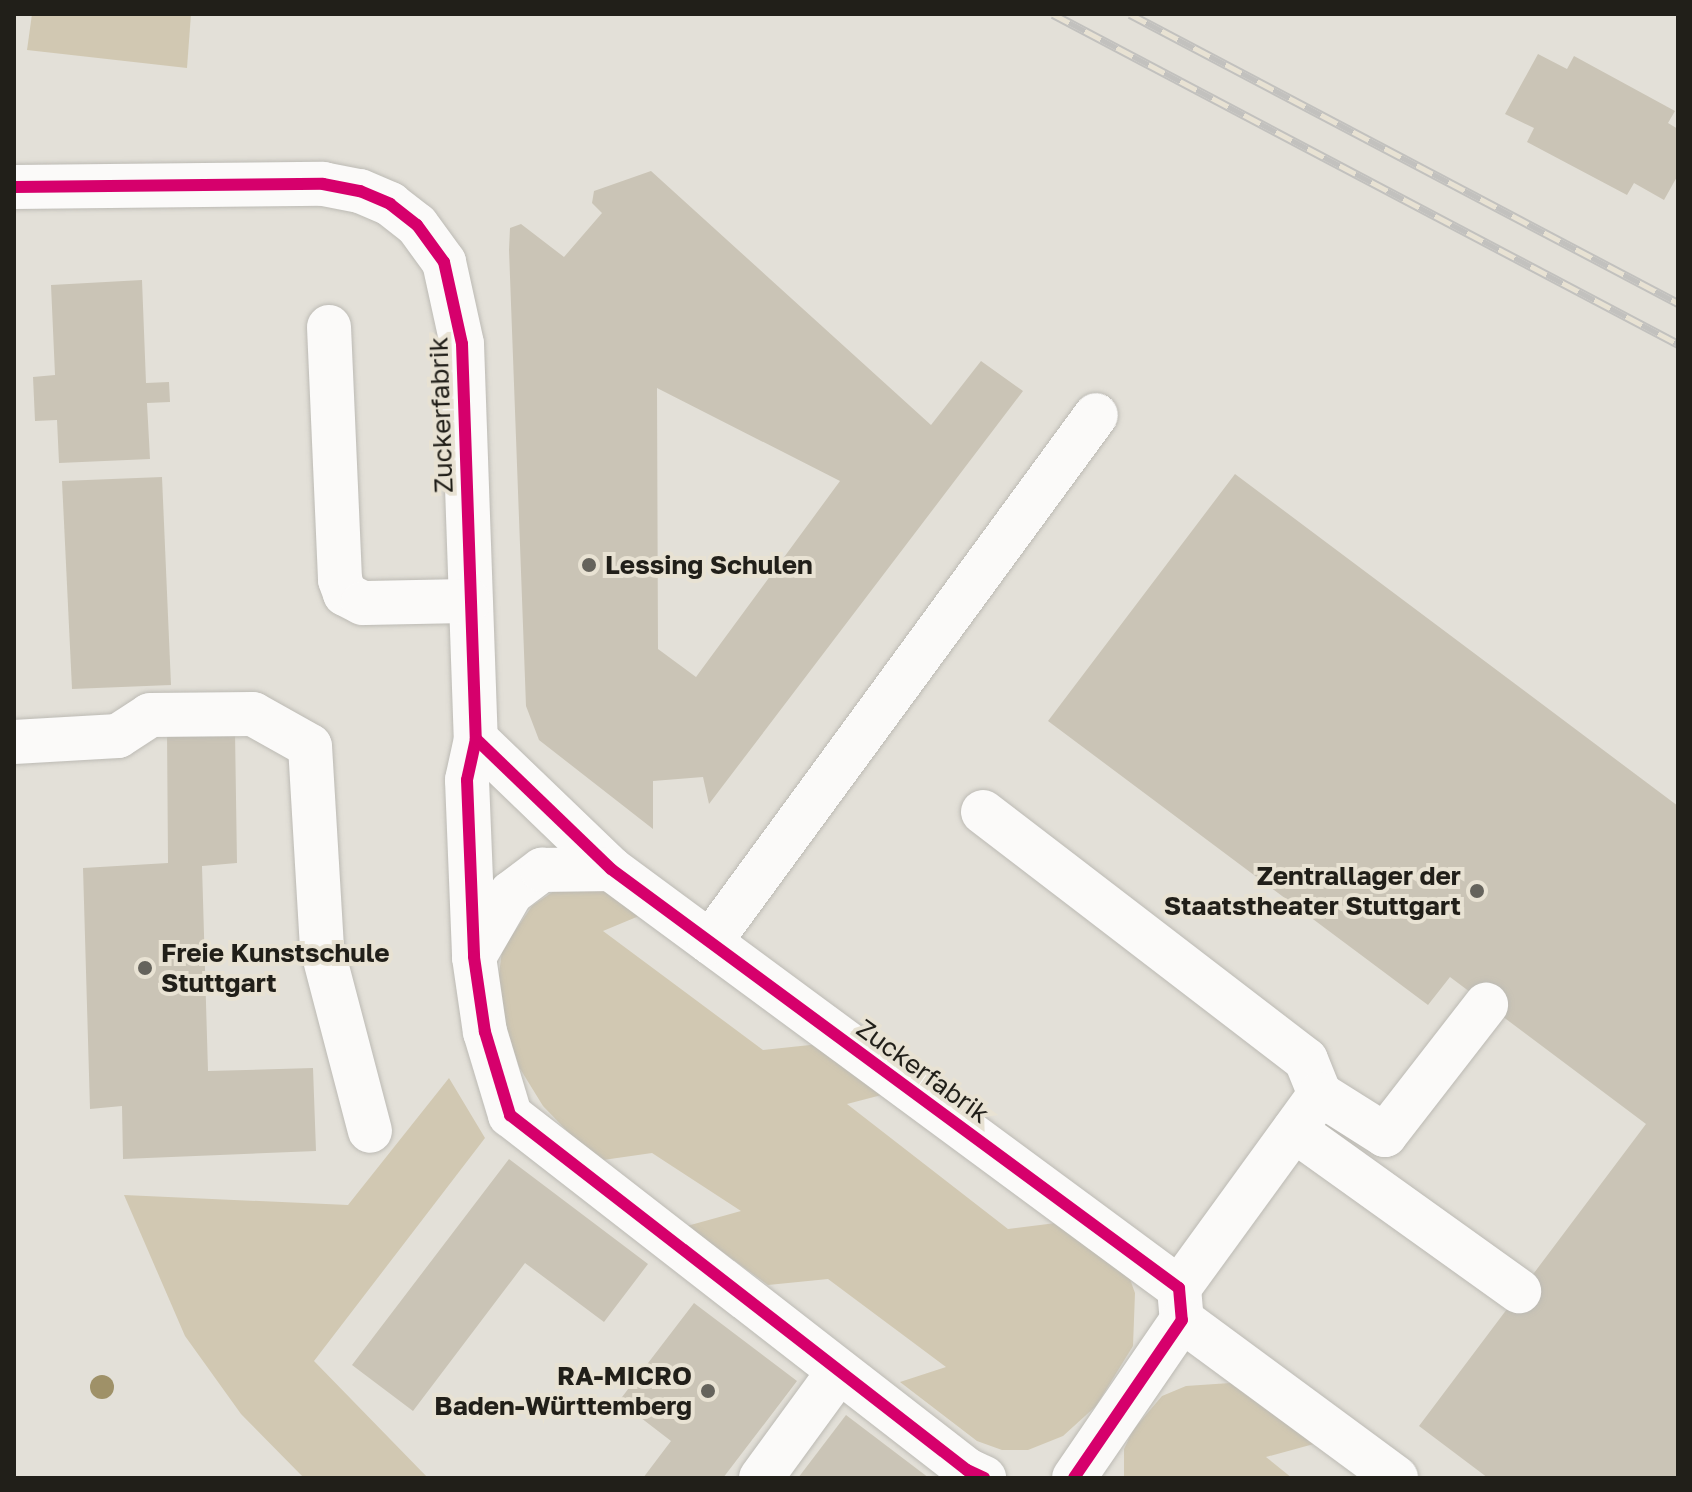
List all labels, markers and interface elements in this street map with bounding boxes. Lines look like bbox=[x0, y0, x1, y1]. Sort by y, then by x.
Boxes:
street label: Zuckerfabrik bbox=[423, 336, 459, 494]
place label: Lessing Schulen bbox=[605, 549, 813, 581]
marker: Lessing Schulen bbox=[580, 556, 598, 574]
place label: Zentrallager der Staatstheater Stuttgart bbox=[1164, 860, 1461, 922]
marker: Zentrallager der Staatstheater Stuttgart bbox=[1468, 882, 1486, 900]
place label: Freie Kunstschule Stuttgart bbox=[161, 937, 390, 998]
marker: Freie Kunstschule Stuttgart bbox=[136, 959, 154, 977]
street label: Zuckerfabrik bbox=[851, 1012, 995, 1130]
place label: RA-MICRO Baden-Württemberg bbox=[434, 1360, 692, 1422]
marker: RA-MICRO Baden-Württemberg bbox=[699, 1382, 717, 1400]

